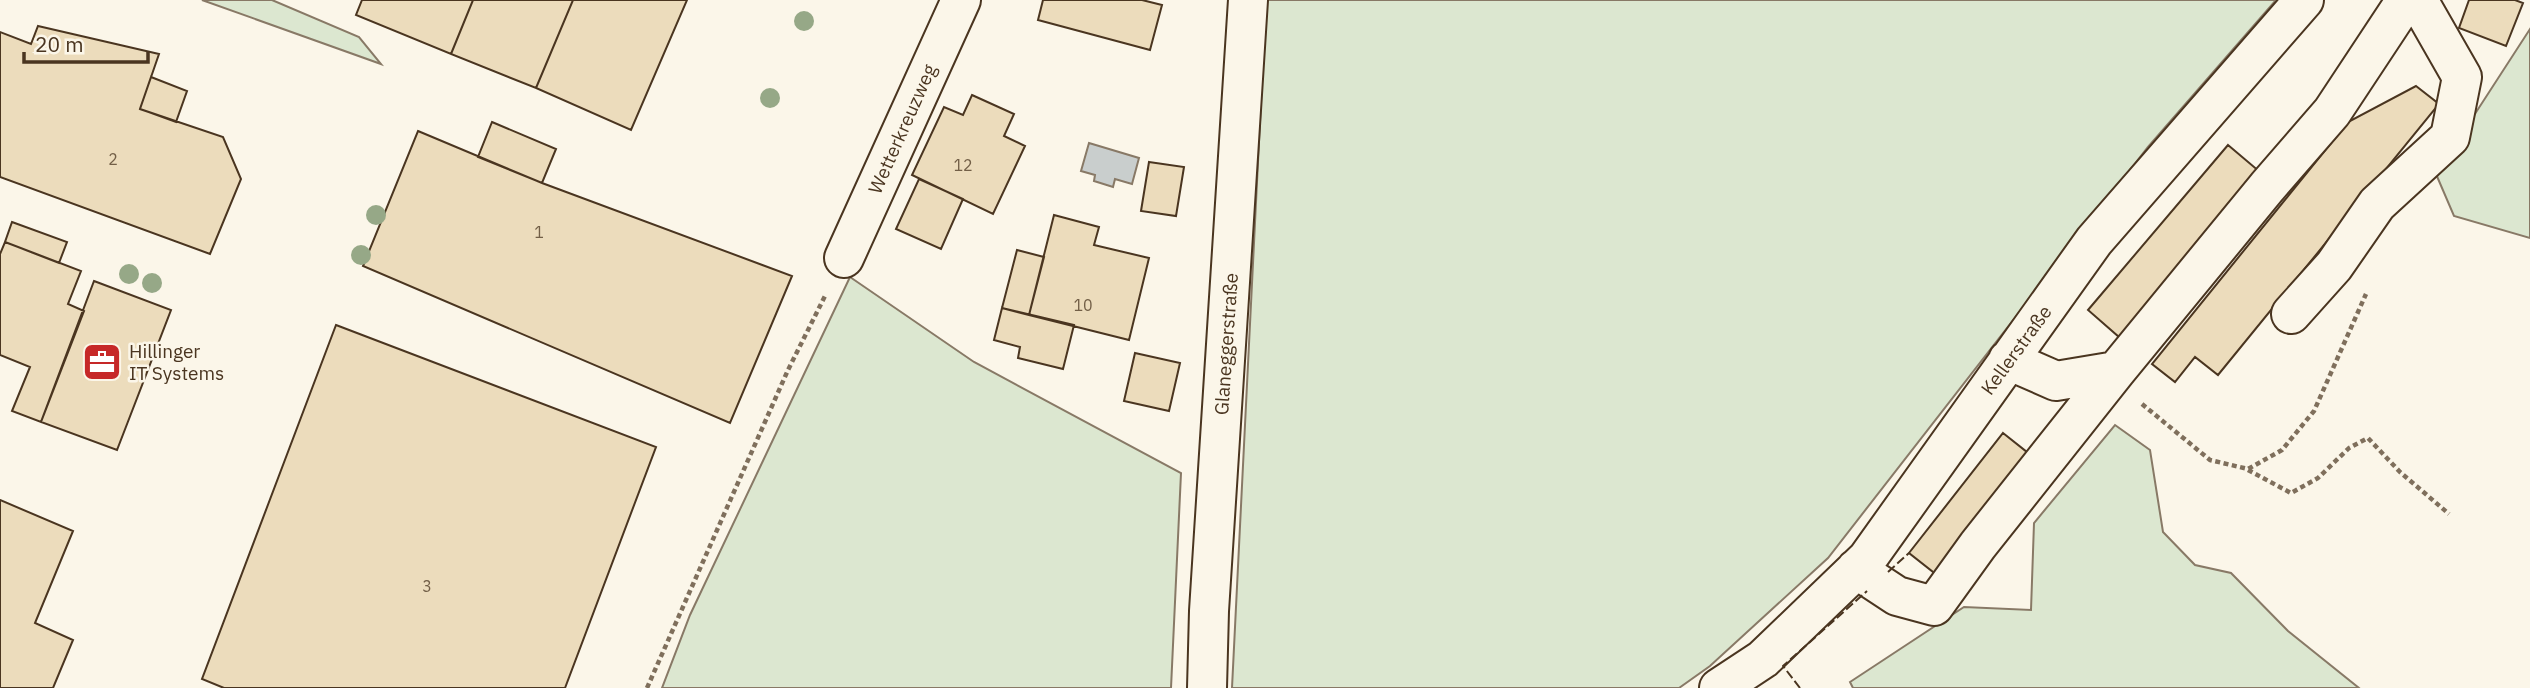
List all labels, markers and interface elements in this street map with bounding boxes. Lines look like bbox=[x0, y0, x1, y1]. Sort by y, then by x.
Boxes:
scale bar bbox=[24, 21, 149, 65]
text: 20 m bbox=[35, 30, 84, 58]
street label: Wetterkreuzweg bbox=[863, 60, 941, 198]
house number: 2 bbox=[108, 149, 118, 169]
house number: 12 bbox=[953, 155, 973, 175]
house number: 1 bbox=[534, 222, 544, 242]
street label: Glaneggerstraße bbox=[1209, 272, 1243, 416]
house number: 10 bbox=[1073, 295, 1093, 315]
street label: Kellerstraße bbox=[1975, 300, 2057, 400]
place label: Hillinger IT Systems bbox=[129, 339, 224, 385]
office icon: Hillinger IT Systems bbox=[81, 341, 123, 383]
house number: 3 bbox=[422, 576, 432, 596]

